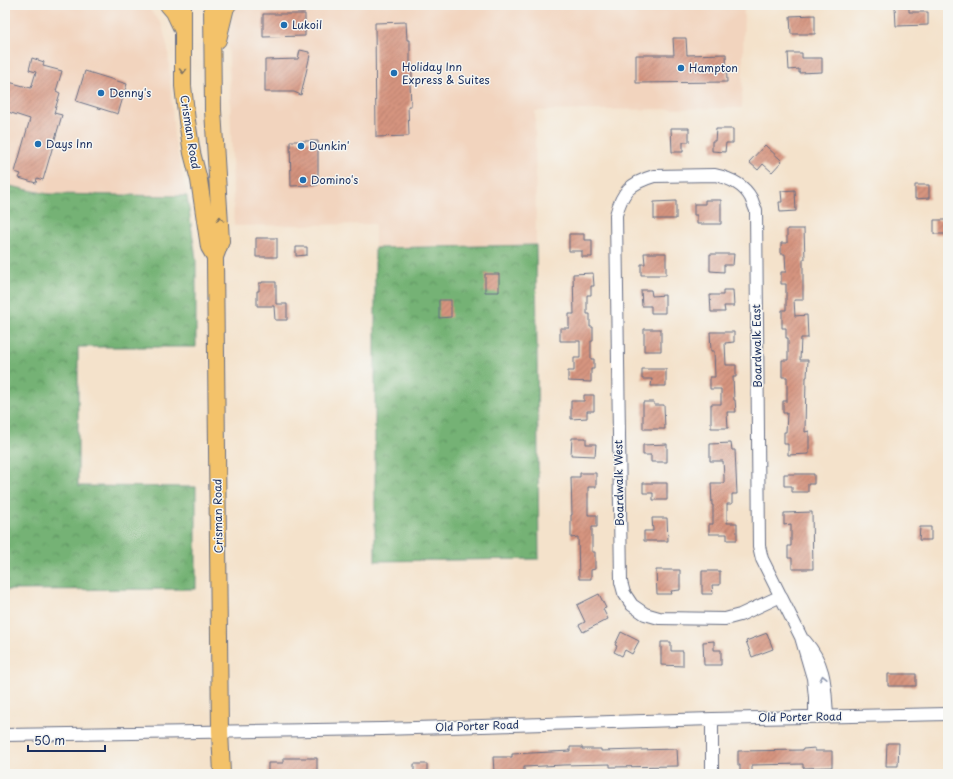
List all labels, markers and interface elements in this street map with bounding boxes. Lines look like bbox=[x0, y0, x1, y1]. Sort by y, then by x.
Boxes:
place label: Lukoil bbox=[292, 16, 322, 33]
marker: Lukoil bbox=[279, 20, 289, 30]
place label: Holiday Inn Express & Suites bbox=[402, 58, 490, 88]
place label: Hampton bbox=[689, 59, 738, 76]
marker: Hampton bbox=[676, 63, 686, 73]
one-way arrow bbox=[179, 68, 187, 74]
marker: Holiday Inn Express & Suites bbox=[389, 68, 399, 78]
place label: Denny's bbox=[109, 84, 151, 101]
marker: Denny's bbox=[96, 88, 106, 98]
street label: Crisman Road bbox=[176, 94, 205, 170]
place label: Days Inn bbox=[46, 135, 93, 152]
place label: Dunkin' bbox=[309, 137, 350, 154]
marker: Days Inn bbox=[33, 139, 43, 149]
marker: Dunkin' bbox=[296, 141, 306, 151]
place label: Domino's bbox=[311, 171, 358, 188]
marker: Domino's bbox=[298, 175, 308, 185]
one-way arrow bbox=[216, 216, 224, 222]
street label: Boardwalk East bbox=[747, 304, 766, 388]
street label: Boardwalk West bbox=[609, 439, 628, 526]
street label: Crisman Road bbox=[208, 479, 227, 554]
one-way arrow bbox=[820, 675, 828, 681]
street label: Old Porter Road bbox=[758, 707, 842, 726]
street label: Old Porter Road bbox=[435, 716, 519, 735]
scale bar bbox=[28, 727, 105, 753]
text: 50 m bbox=[34, 731, 65, 749]

